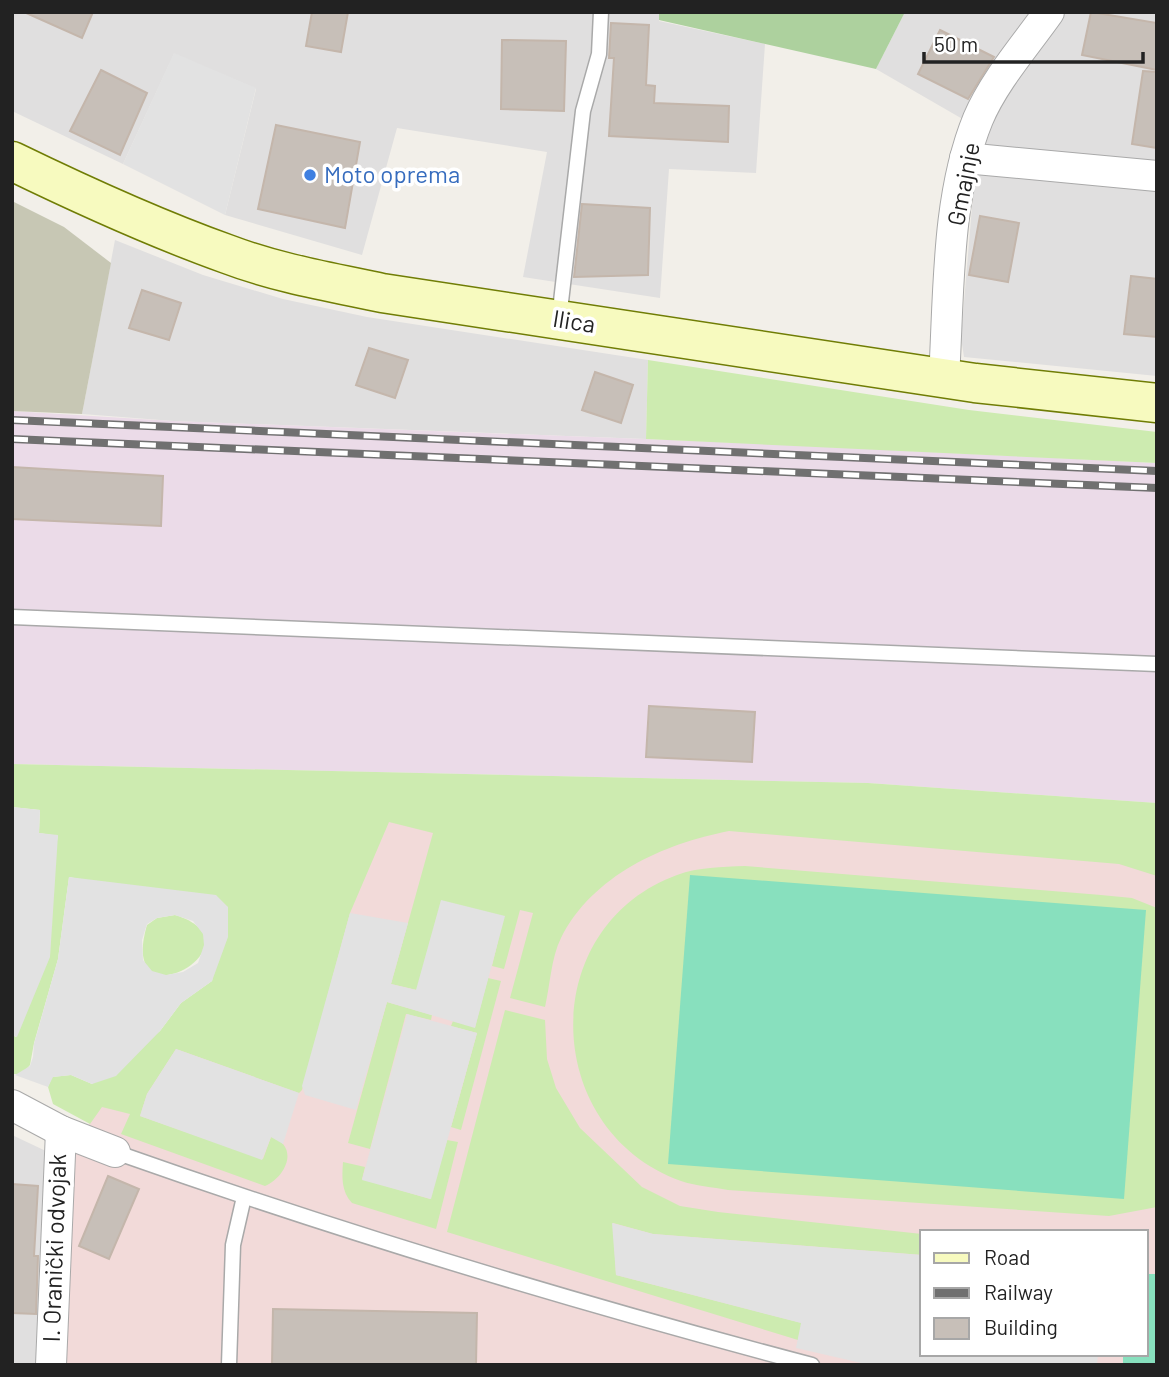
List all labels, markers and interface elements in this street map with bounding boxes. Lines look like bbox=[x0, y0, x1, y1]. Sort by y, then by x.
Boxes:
scale bar bbox=[924, 21, 1143, 65]
text: 50 m bbox=[934, 31, 978, 56]
street label: Gmajnje bbox=[940, 140, 985, 228]
place label: Moto oprema bbox=[324, 159, 460, 188]
marker: Moto oprema bbox=[302, 167, 318, 183]
street label: Ilica bbox=[551, 303, 598, 338]
street label: I. Oranički odvojak bbox=[36, 1153, 71, 1343]
legend bbox=[920, 1230, 1148, 1356]
text: Road bbox=[984, 1244, 1030, 1269]
text: Railway bbox=[984, 1279, 1053, 1304]
text: Building bbox=[984, 1314, 1058, 1339]

